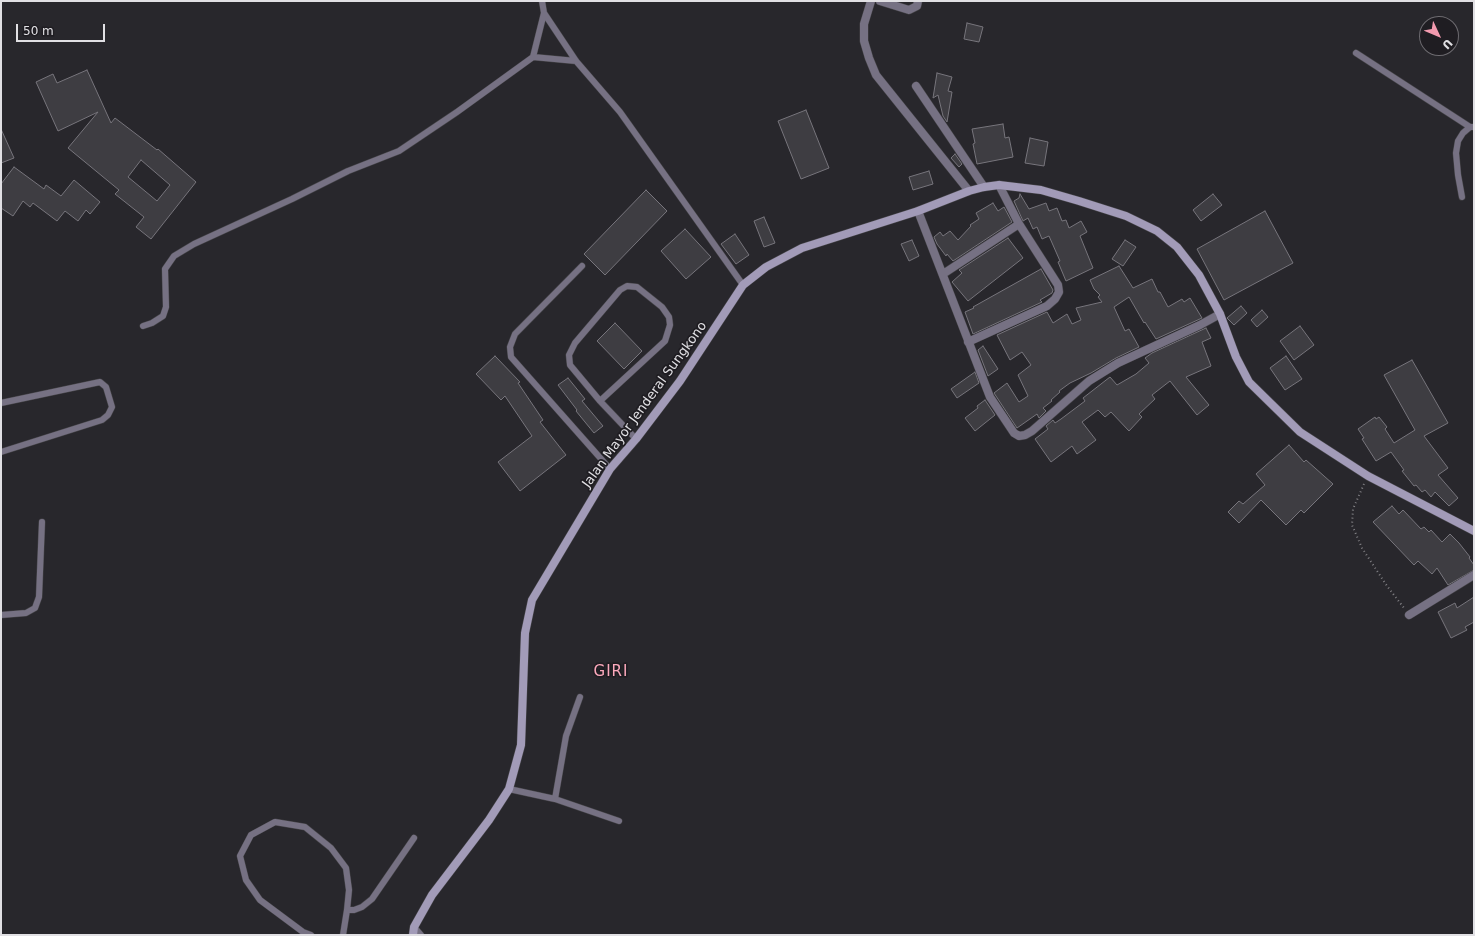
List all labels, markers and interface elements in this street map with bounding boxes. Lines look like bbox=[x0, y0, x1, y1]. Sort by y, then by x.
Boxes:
scale bar bbox=[18, 16, 107, 42]
north arrow bbox=[1419, 16, 1459, 56]
text: 50 m bbox=[23, 24, 54, 38]
text: U bbox=[1439, 36, 1455, 52]
street label: Jalan Mayor Jenderal Sungkono bbox=[579, 319, 711, 491]
district label: GIRI bbox=[594, 663, 628, 681]

